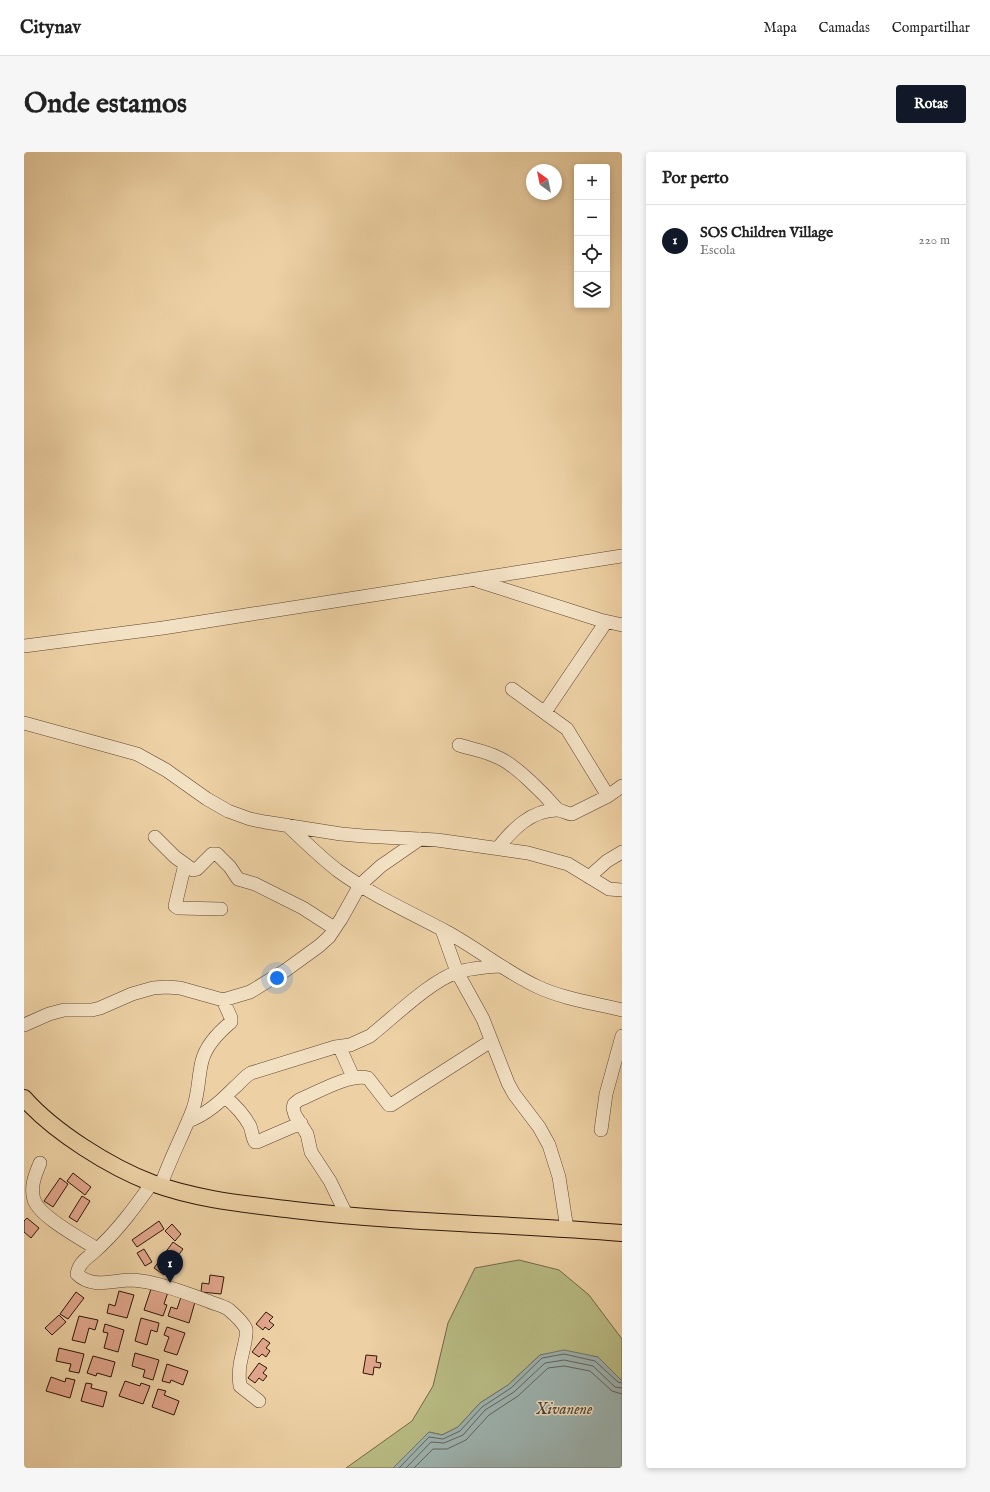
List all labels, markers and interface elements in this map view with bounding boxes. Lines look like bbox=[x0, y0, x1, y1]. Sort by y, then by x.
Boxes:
text: Citynav bbox=[20, 16, 81, 40]
text: Mapa bbox=[764, 19, 796, 37]
text: Camadas bbox=[818, 19, 870, 37]
text: Compartilhar bbox=[892, 19, 970, 37]
button: Rotas bbox=[896, 85, 966, 123]
text: Onde estamos bbox=[24, 87, 187, 122]
north arrow bbox=[526, 164, 562, 200]
map controls bbox=[574, 164, 610, 308]
button: + bbox=[574, 164, 610, 200]
text: Por perto bbox=[662, 168, 729, 189]
button: − bbox=[574, 200, 610, 236]
text: SOS Children Village bbox=[700, 223, 833, 242]
text: 1 bbox=[673, 232, 677, 249]
text: 220 m bbox=[919, 232, 950, 249]
button: locate bbox=[574, 236, 610, 272]
text: Escola bbox=[700, 242, 735, 259]
button: layers bbox=[574, 272, 610, 308]
your location bbox=[267, 968, 287, 988]
pin: 1 bbox=[157, 1250, 183, 1283]
water label: Xivanene bbox=[535, 1400, 593, 1420]

